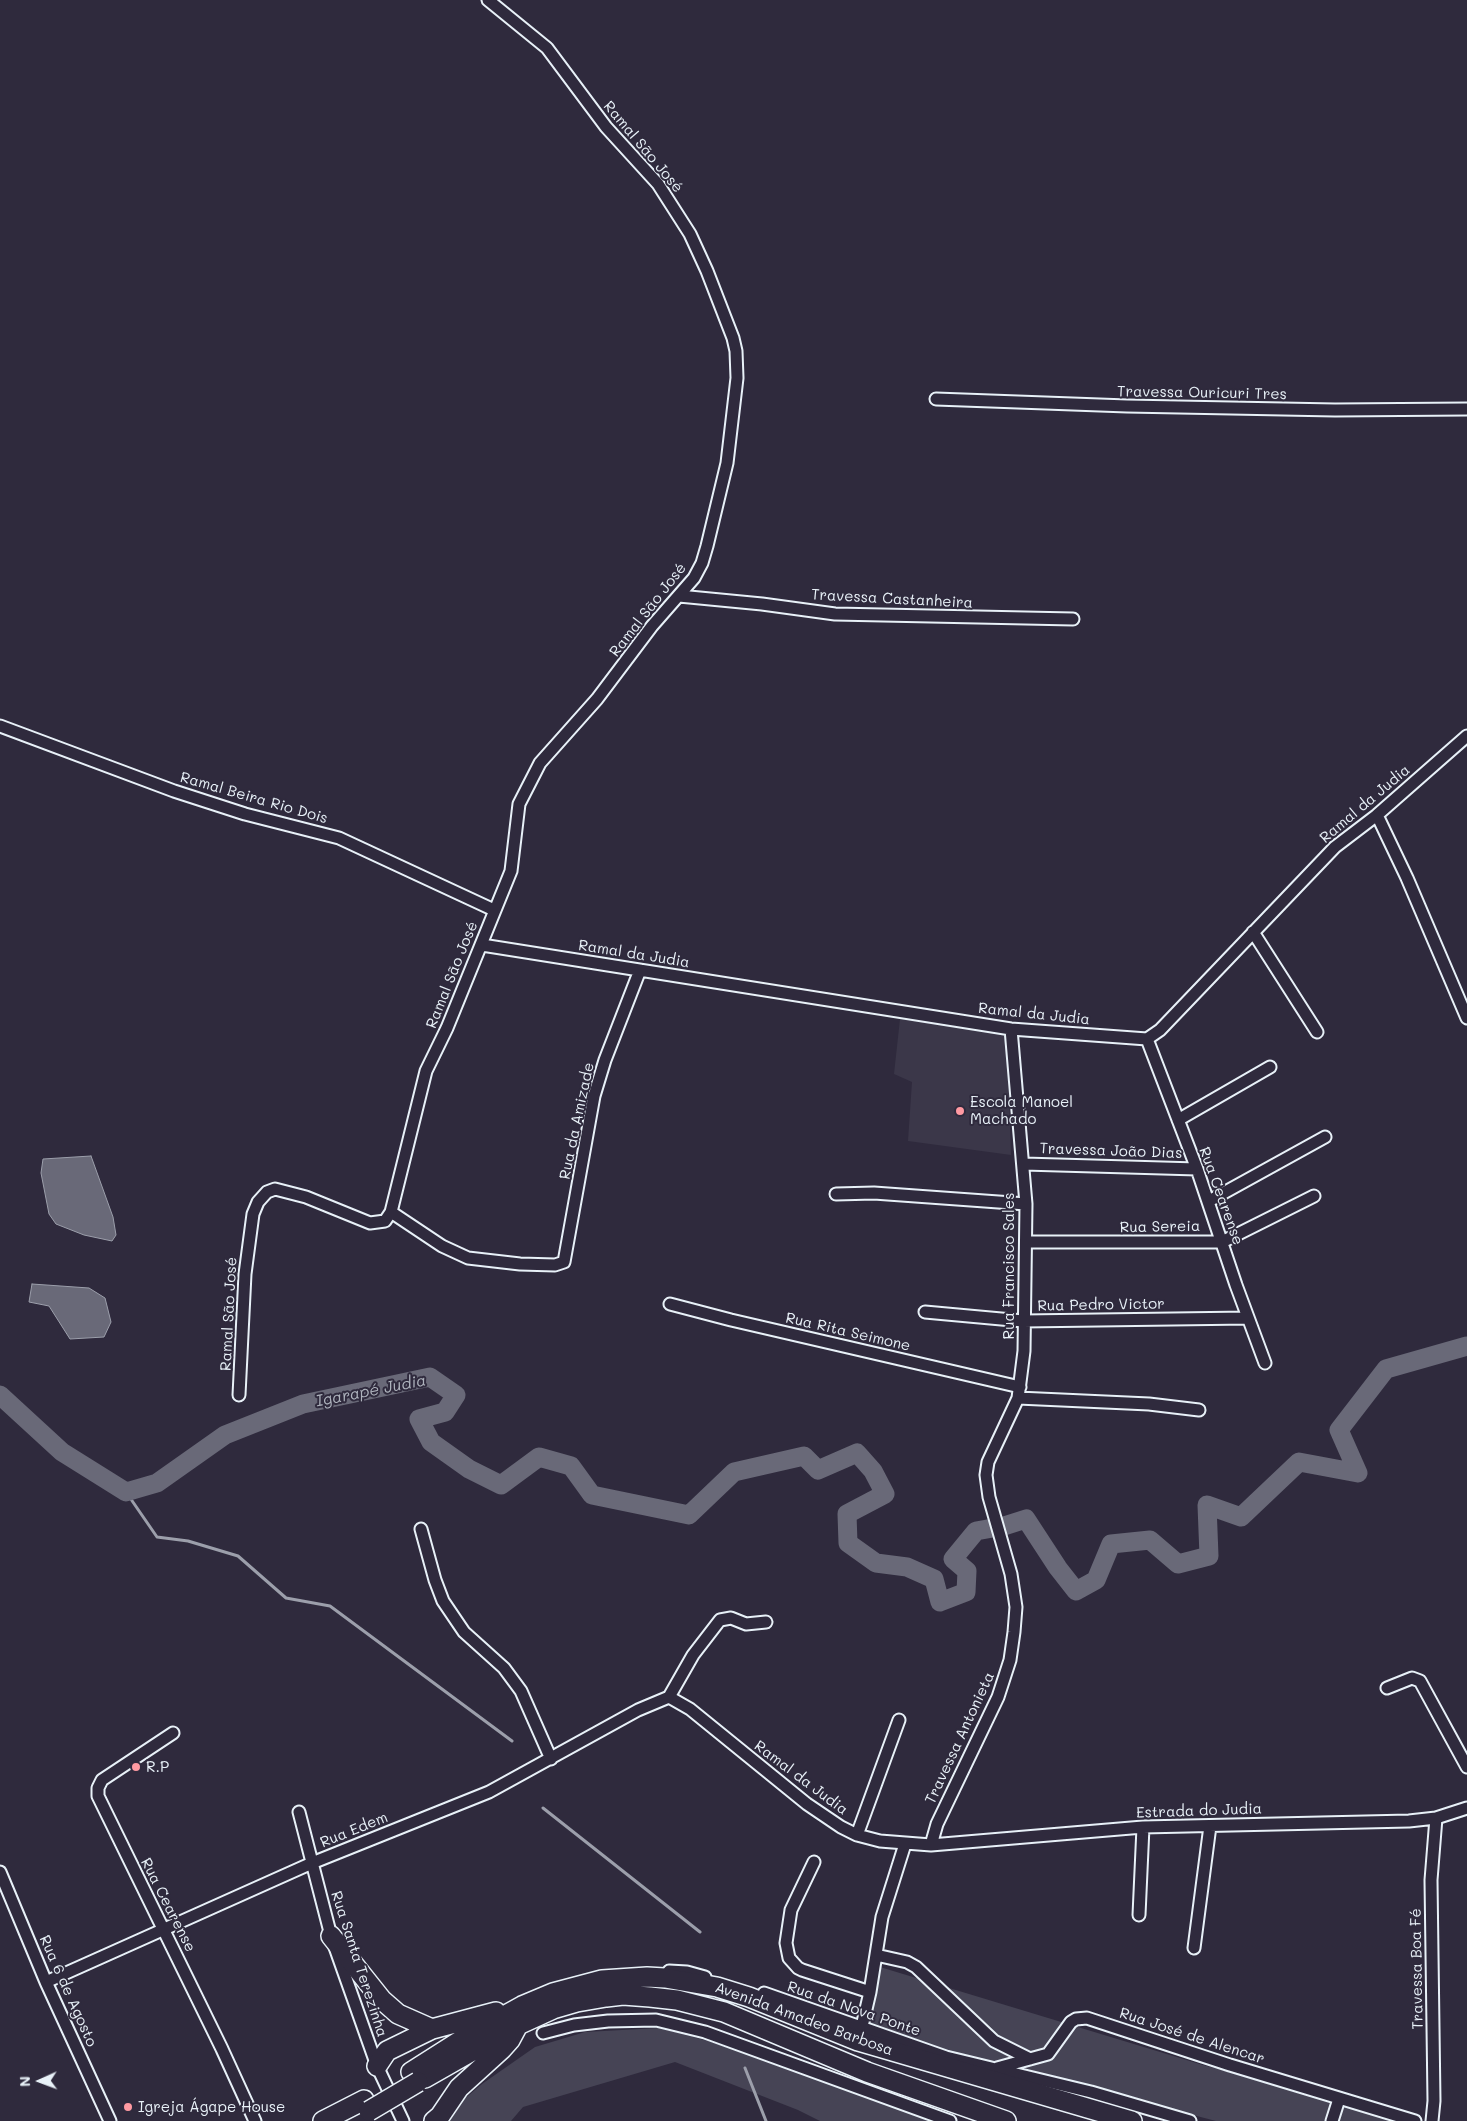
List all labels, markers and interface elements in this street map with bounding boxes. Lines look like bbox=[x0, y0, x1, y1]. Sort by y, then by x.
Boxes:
street label: Ramal São José bbox=[599, 98, 687, 196]
street label: Travessa Ouricuri Tres bbox=[1117, 383, 1287, 403]
street label: Ramal São José bbox=[606, 560, 690, 660]
street label: Travessa Castanheira bbox=[811, 586, 973, 612]
street label: Ramal da Judia bbox=[1316, 761, 1414, 847]
street label: Ramal Beira Rio Dois bbox=[178, 768, 330, 828]
street label: Ramal São José bbox=[422, 919, 482, 1031]
street label: Ramal da Judia bbox=[577, 936, 691, 972]
street label: Ramal da Judia bbox=[977, 999, 1091, 1029]
street label: Rua da Amizade bbox=[556, 1061, 598, 1181]
place label: Escola Manoel Machado bbox=[970, 1093, 1073, 1128]
marker: Escola Manoel Machado bbox=[954, 1105, 966, 1117]
street label: Travessa João Dias bbox=[1039, 1140, 1183, 1162]
street label: Rua Cearense bbox=[1195, 1145, 1247, 1247]
street label: Rua Francisco Sales bbox=[1000, 1193, 1018, 1339]
street label: Rua Sereia bbox=[1120, 1217, 1200, 1237]
street label: Ramal São José bbox=[217, 1257, 241, 1371]
street label: Rua Pedro Victor bbox=[1037, 1295, 1165, 1315]
street label: Rua Rita Seimone bbox=[784, 1309, 912, 1355]
water label: Igarapé Judia bbox=[314, 1371, 428, 1411]
street label: Travessa Antonieta bbox=[922, 1669, 998, 1807]
street label: Ramal da Judia bbox=[751, 1737, 851, 1819]
place label: R.P bbox=[146, 1758, 169, 1776]
marker: R.P bbox=[130, 1761, 142, 1773]
street label: Estrada do Judia bbox=[1136, 1800, 1262, 1822]
street label: Rua Edem bbox=[318, 1808, 390, 1852]
street label: Rua Cearense bbox=[137, 1855, 199, 1955]
street label: Rua Santa Terezinha bbox=[327, 1889, 391, 2039]
street label: Travessa Boa Fé bbox=[1407, 1908, 1427, 2030]
street label: Rua 6 de Agosto bbox=[35, 1932, 101, 2050]
street label: Avenida Amadeo Barbosa bbox=[713, 1978, 895, 2060]
street label: Rua da Nova Ponte bbox=[785, 1978, 923, 2040]
street label: Rua José de Alencar bbox=[1117, 2004, 1267, 2068]
north arrow bbox=[15, 2056, 65, 2106]
text: N bbox=[15, 2076, 34, 2087]
place label: Igreja Ágape House bbox=[138, 2098, 285, 2116]
marker: Igreja Ágape House bbox=[122, 2101, 134, 2113]

